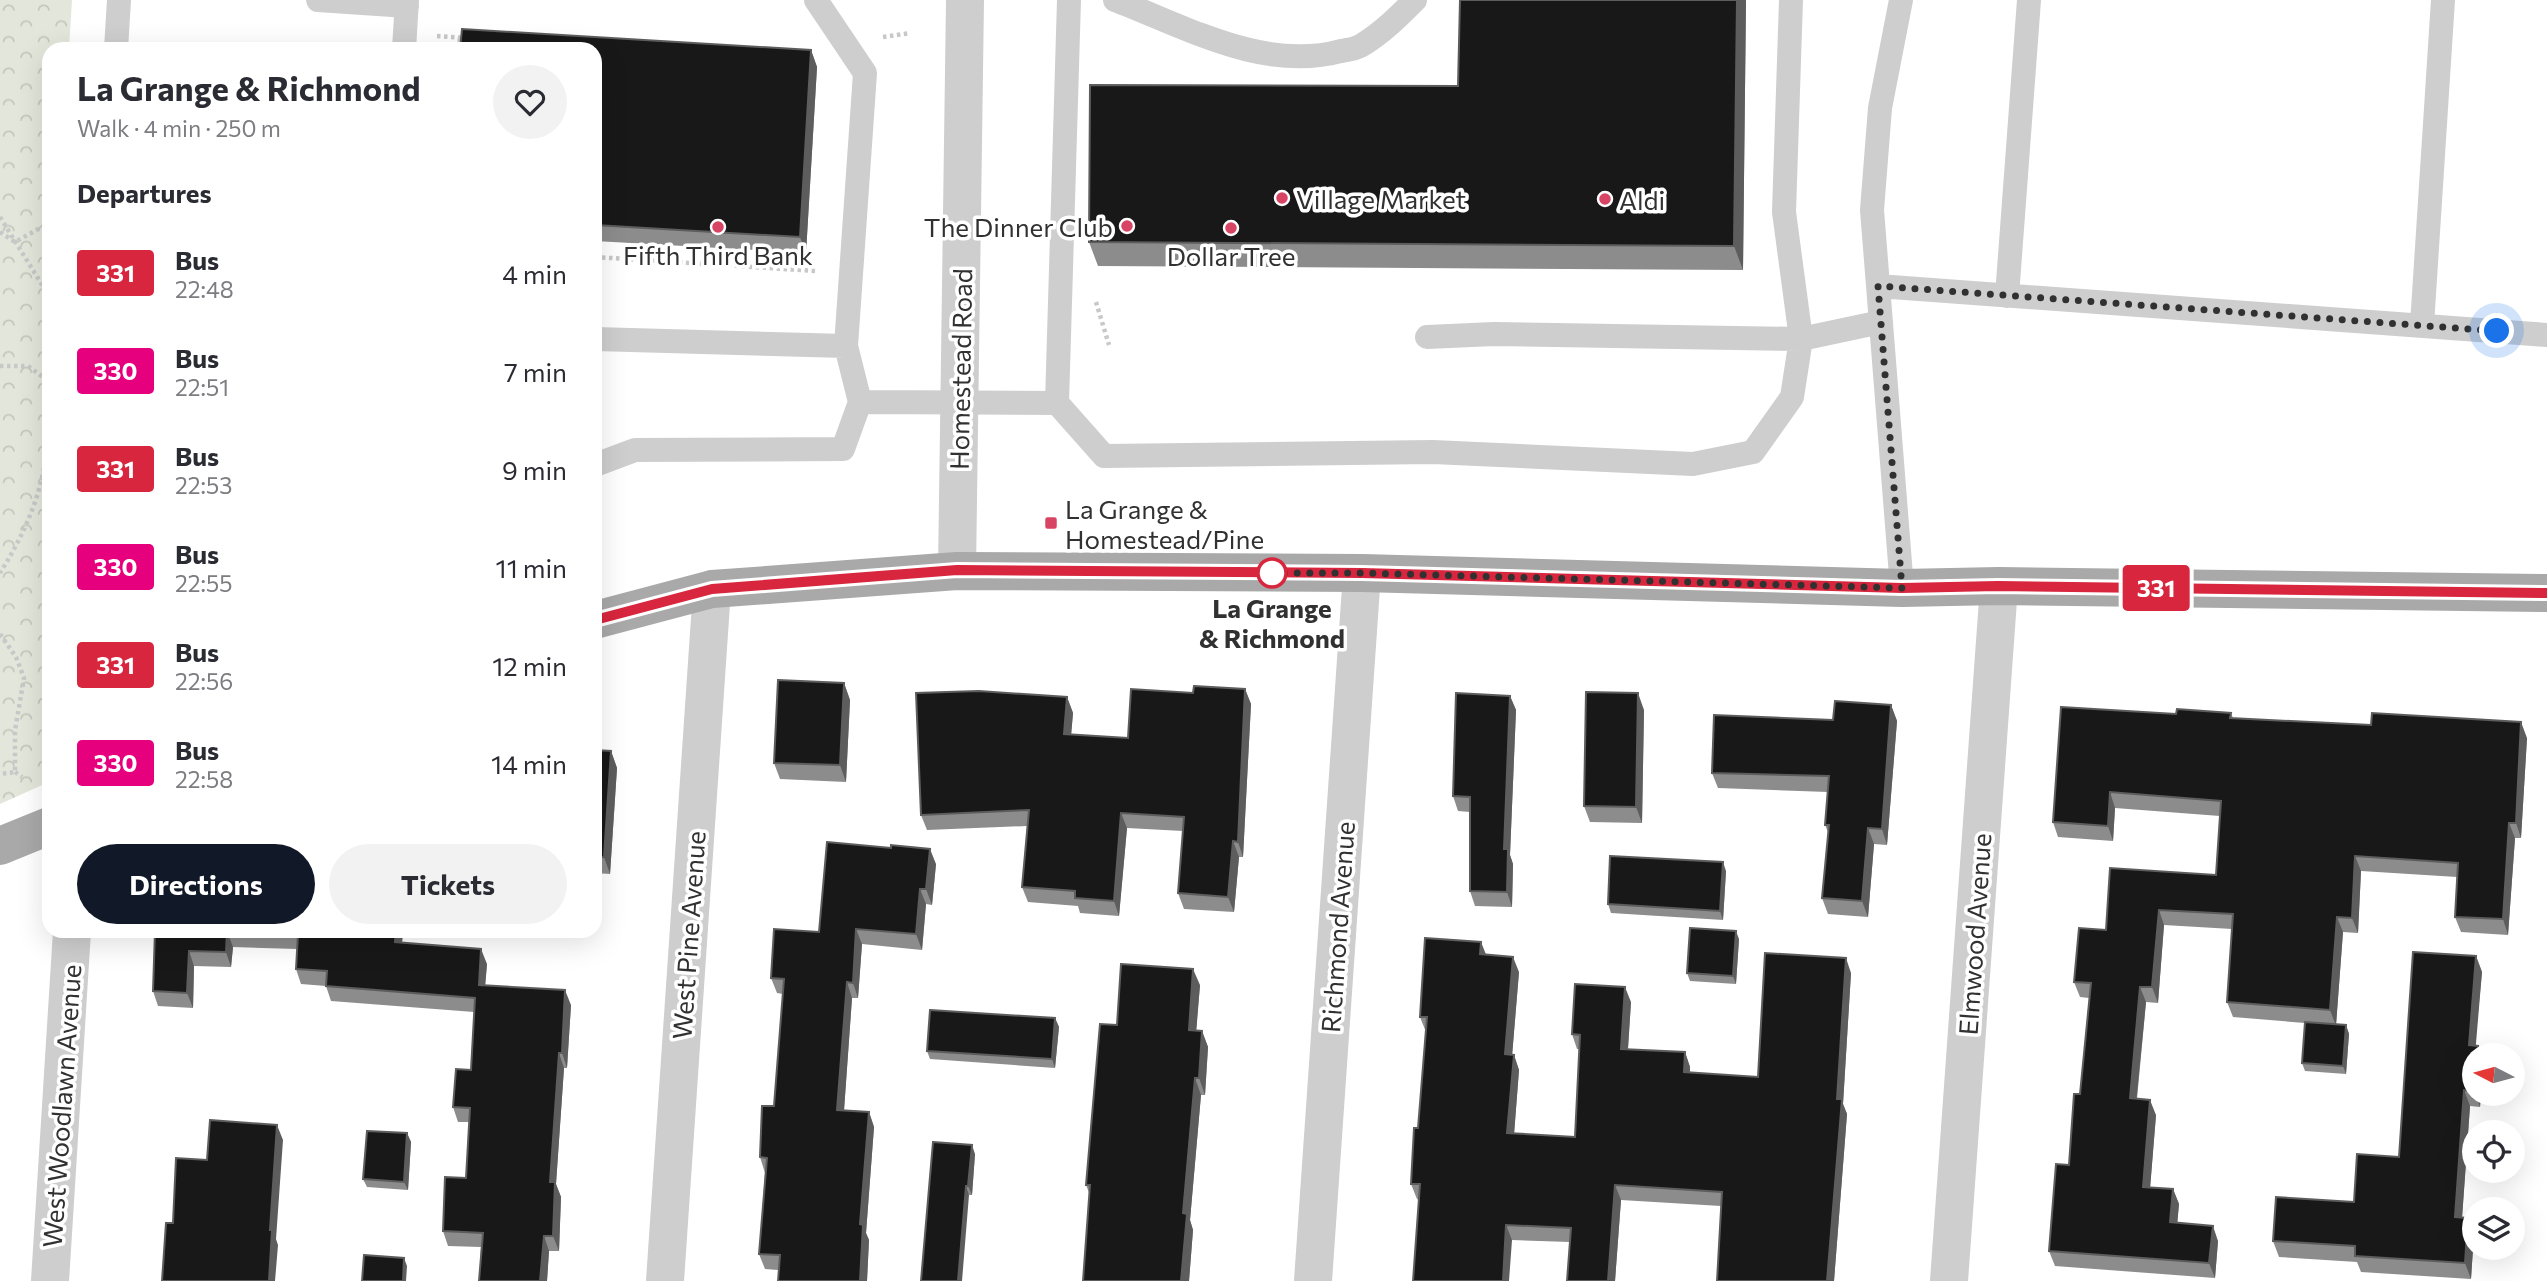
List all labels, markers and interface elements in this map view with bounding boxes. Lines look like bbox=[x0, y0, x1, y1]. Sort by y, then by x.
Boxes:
button: heart bbox=[493, 65, 567, 139]
text: La Grange & Richmond bbox=[77, 67, 421, 108]
text: Walk · 4 min · 250 m bbox=[77, 114, 281, 142]
text: Departures bbox=[77, 177, 212, 208]
place label: Village Market bbox=[1296, 183, 1466, 214]
place label: Aldi bbox=[1619, 184, 1665, 215]
marker: Village Market bbox=[1274, 190, 1290, 206]
marker: Aldi bbox=[1597, 191, 1613, 207]
place label: The Dinner Club bbox=[924, 211, 1113, 242]
marker: The Dinner Club bbox=[1119, 218, 1135, 234]
marker: Fifth Third Bank bbox=[710, 219, 726, 235]
marker: Dollar Tree bbox=[1223, 220, 1239, 236]
place label: Fifth Third Bank bbox=[623, 239, 813, 270]
place label: Dollar Tree bbox=[1167, 240, 1295, 271]
text: Bus bbox=[175, 244, 219, 275]
text: 331 bbox=[96, 258, 135, 287]
text: 4 min bbox=[502, 258, 567, 289]
street label: Homestead Road bbox=[943, 268, 977, 470]
text: 22:48 bbox=[175, 275, 234, 303]
your location bbox=[2479, 313, 2514, 348]
text: Bus bbox=[175, 342, 219, 373]
text: 330 bbox=[94, 356, 137, 385]
text: 7 min bbox=[504, 356, 567, 387]
text: 22:51 bbox=[175, 373, 229, 401]
text: Bus bbox=[175, 440, 219, 471]
text: 331 bbox=[96, 454, 135, 483]
text: 9 min bbox=[502, 454, 567, 485]
text: 22:53 bbox=[175, 471, 232, 499]
place label: La Grange & Homestead/Pine bbox=[1065, 493, 1264, 554]
marker: La Grange & Homestead/Pine bbox=[1043, 515, 1059, 531]
text: Bus bbox=[175, 538, 219, 569]
text: 330 bbox=[94, 552, 137, 581]
text: 11 min bbox=[496, 552, 567, 583]
marker: La Grange & Richmond bbox=[1257, 558, 1287, 588]
line badge: 331 bbox=[2116, 565, 2196, 611]
text: 22:55 bbox=[175, 569, 232, 597]
text: 331 bbox=[2137, 573, 2175, 602]
place label: La Grange & Richmond bbox=[1199, 592, 1345, 653]
text: Bus bbox=[175, 636, 219, 667]
text: 331 bbox=[96, 650, 135, 679]
text: 12 min bbox=[492, 650, 567, 681]
text: 22:56 bbox=[175, 667, 233, 695]
text: Bus bbox=[175, 734, 219, 765]
text: 330 bbox=[94, 748, 137, 777]
text: 14 min bbox=[491, 748, 567, 779]
text: 22:58 bbox=[175, 765, 233, 793]
street label: Richmond Avenue bbox=[1314, 820, 1360, 1034]
street label: West Pine Avenue bbox=[665, 830, 711, 1040]
street label: Elmwood Avenue bbox=[1951, 832, 1997, 1036]
button: Directions bbox=[77, 844, 315, 924]
button: Tickets bbox=[329, 844, 567, 924]
street label: West Woodlawn Avenue bbox=[36, 963, 86, 1249]
north arrow bbox=[2462, 1043, 2525, 1106]
map controls bbox=[2462, 1043, 2525, 1260]
button: locate bbox=[2462, 1120, 2525, 1183]
button: layers bbox=[2462, 1197, 2525, 1260]

